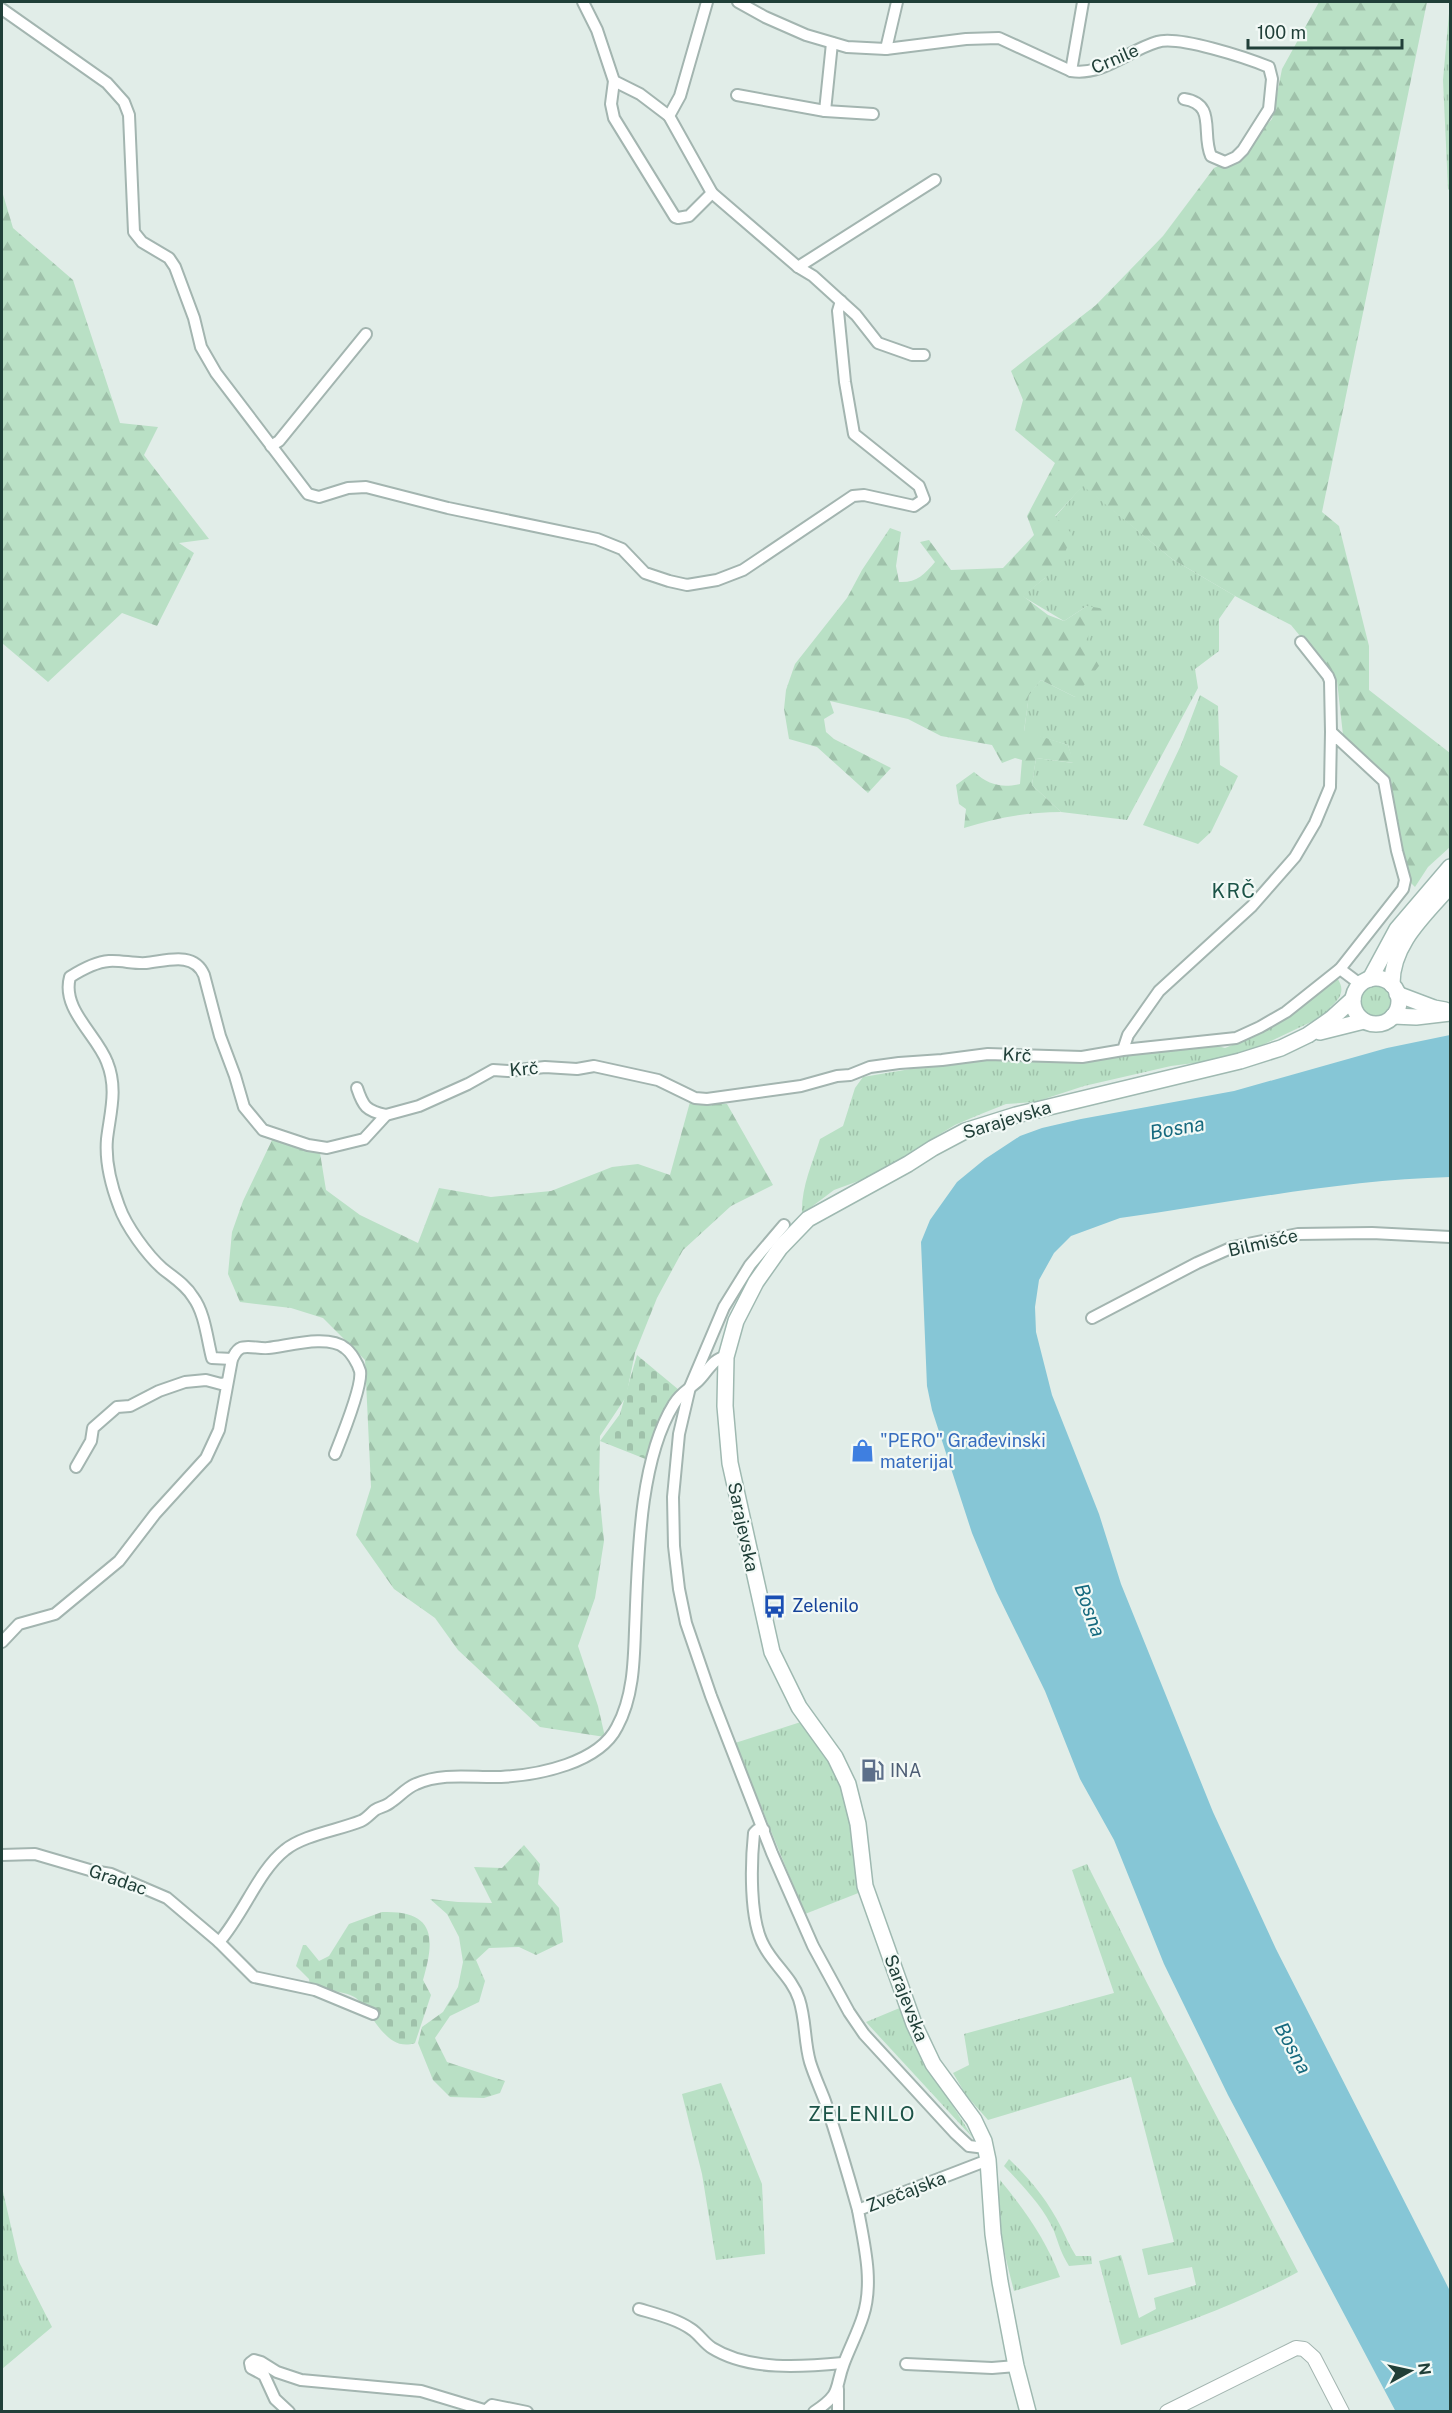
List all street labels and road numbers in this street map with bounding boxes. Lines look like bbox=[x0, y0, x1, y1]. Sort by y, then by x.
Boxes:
street label: Crnile bbox=[1088, 39, 1142, 78]
street label: Krč bbox=[1002, 1043, 1032, 1066]
street label: Krč bbox=[509, 1057, 539, 1080]
street label: Sarajevska bbox=[960, 1096, 1054, 1143]
street label: Bilmišće bbox=[1226, 1224, 1300, 1261]
street label: Sarajevska bbox=[724, 1480, 763, 1574]
street label: Gradac bbox=[86, 1860, 150, 1899]
street label: Sarajevska bbox=[880, 1951, 933, 2044]
street label: Zvečajska bbox=[863, 2167, 949, 2216]

